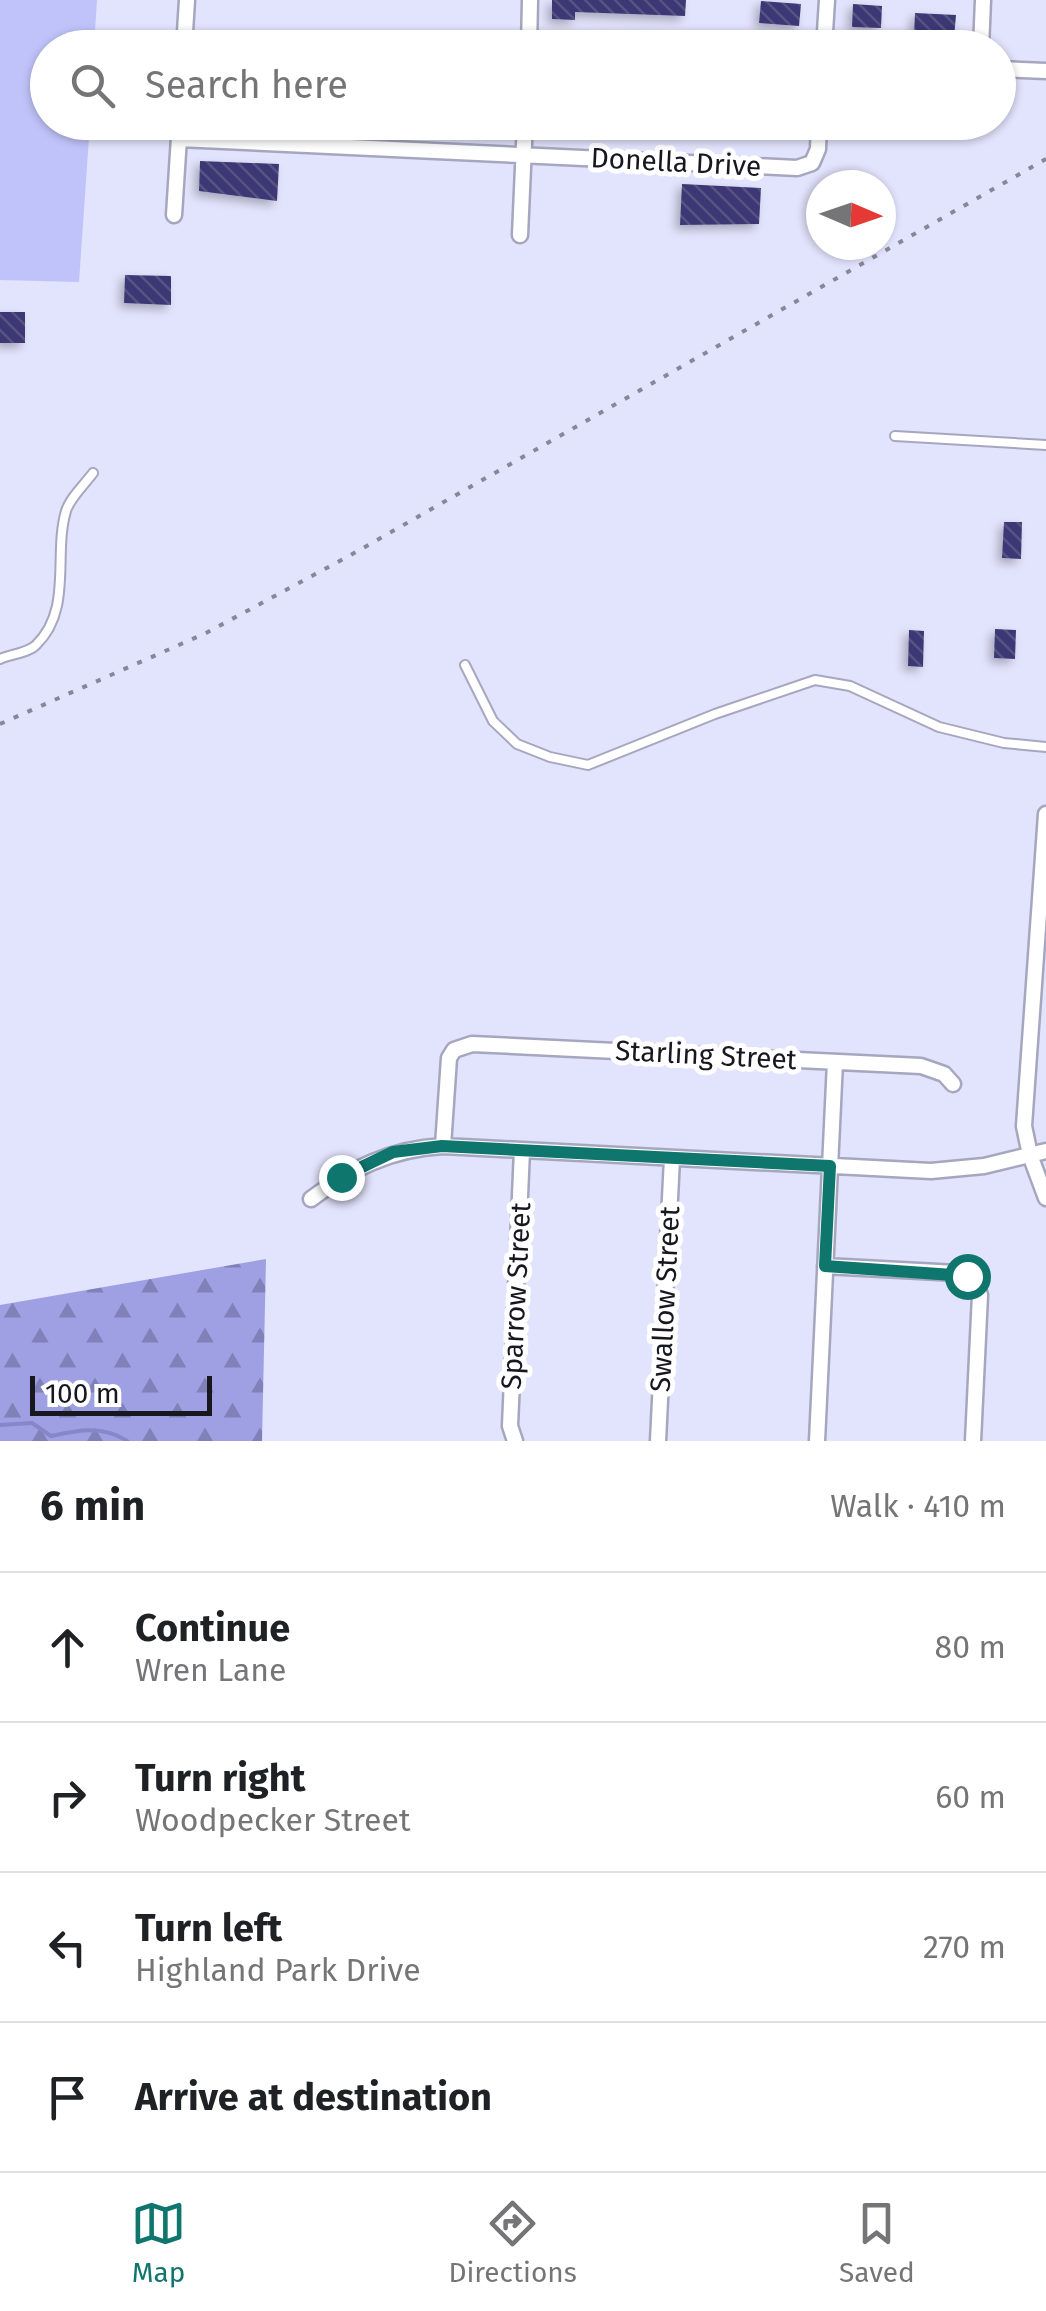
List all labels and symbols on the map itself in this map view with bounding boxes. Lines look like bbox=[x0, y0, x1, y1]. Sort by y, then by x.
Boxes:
street label: Donella Drive bbox=[590, 141, 762, 183]
north arrow bbox=[806, 170, 896, 260]
street label: Starling Street bbox=[614, 1034, 798, 1076]
route end bbox=[319, 1155, 365, 1201]
street label: Sparrow Street bbox=[495, 1201, 537, 1390]
street label: Swallow Street bbox=[644, 1204, 686, 1393]
route start bbox=[945, 1254, 991, 1300]
scale bar bbox=[30, 1371, 212, 1416]

